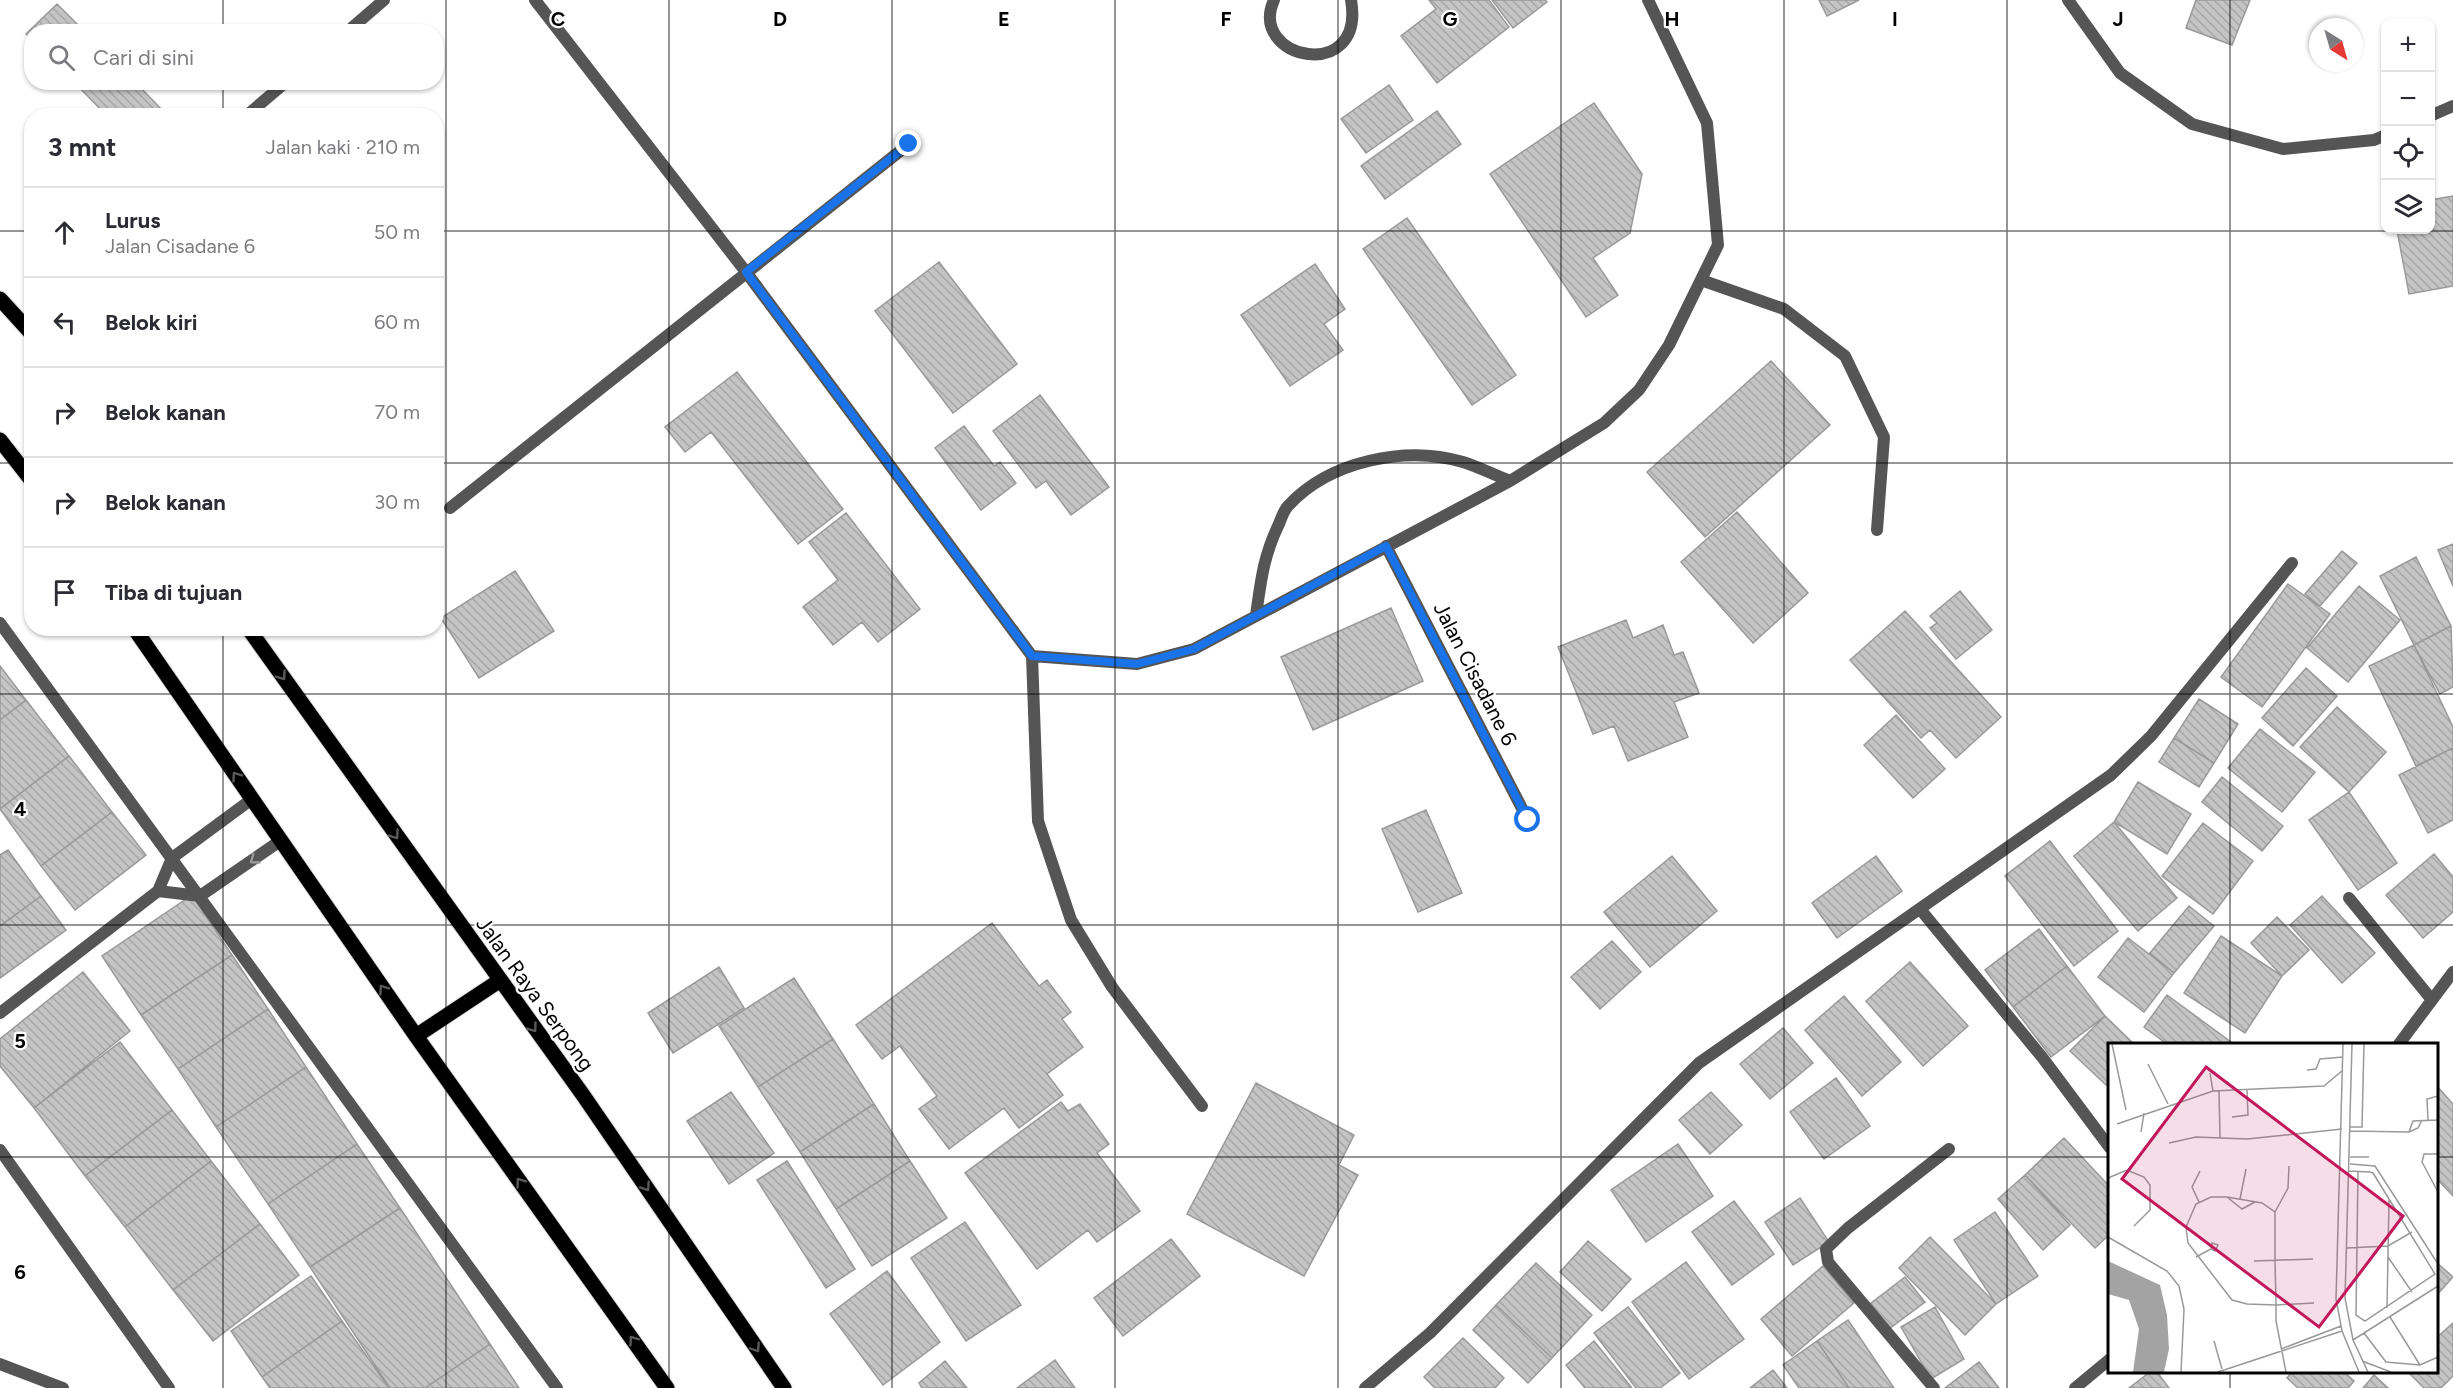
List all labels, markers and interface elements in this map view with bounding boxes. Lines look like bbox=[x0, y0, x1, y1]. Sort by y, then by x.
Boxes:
text: C bbox=[551, 7, 565, 31]
text: D bbox=[773, 7, 787, 31]
text: E bbox=[998, 7, 1010, 31]
text: F bbox=[1220, 7, 1232, 31]
text: G bbox=[1443, 7, 1458, 31]
text: H bbox=[1665, 7, 1680, 31]
text: I bbox=[1892, 7, 1898, 31]
text: J bbox=[2112, 7, 2124, 31]
north arrow bbox=[2309, 18, 2363, 72]
map controls bbox=[2381, 18, 2435, 234]
button: + bbox=[2381, 18, 2435, 72]
search box bbox=[24, 24, 444, 90]
icon: search bbox=[45, 41, 78, 74]
text: Cari di sini bbox=[93, 44, 194, 71]
button: − bbox=[2381, 72, 2435, 126]
button: locate bbox=[2381, 126, 2435, 180]
route end bbox=[895, 130, 921, 156]
text: 3 mnt bbox=[48, 131, 117, 163]
text: Jalan kaki · 210 m bbox=[266, 135, 420, 159]
button: layers bbox=[2381, 180, 2435, 234]
text: Lurus bbox=[105, 207, 160, 234]
icon: ahead bbox=[48, 216, 81, 249]
text: 50 m bbox=[374, 220, 420, 244]
text: Jalan Cisadane 6 bbox=[105, 234, 255, 258]
icon: left bbox=[48, 306, 81, 339]
text: Belok kiri bbox=[105, 309, 198, 336]
text: 60 m bbox=[374, 310, 420, 334]
icon: right bbox=[48, 396, 81, 429]
text: Belok kanan bbox=[105, 399, 226, 426]
text: 70 m bbox=[374, 400, 420, 424]
icon: right bbox=[48, 486, 81, 519]
text: Belok kanan bbox=[105, 489, 226, 516]
text: 30 m bbox=[374, 490, 420, 514]
icon: arrive bbox=[48, 576, 81, 609]
text: Tiba di tujuan bbox=[105, 579, 242, 606]
street label: Jalan Cisadane 6 bbox=[1429, 598, 1522, 750]
one-way arrow bbox=[275, 670, 286, 681]
one-way arrow bbox=[232, 772, 243, 783]
text: 4 bbox=[14, 797, 27, 821]
route start bbox=[1514, 806, 1540, 832]
one-way arrow bbox=[388, 829, 399, 840]
one-way arrow bbox=[250, 853, 261, 864]
street label: Jalan Raya Serpong bbox=[471, 912, 600, 1076]
one-way arrow bbox=[379, 984, 390, 995]
one-way arrow bbox=[526, 1021, 537, 1032]
text: 5 bbox=[14, 1029, 26, 1053]
inset map bbox=[2108, 1043, 2438, 1373]
one-way arrow bbox=[516, 1177, 527, 1188]
one-way arrow bbox=[639, 1180, 650, 1191]
text: 6 bbox=[14, 1260, 26, 1284]
one-way arrow bbox=[629, 1336, 640, 1347]
one-way arrow bbox=[749, 1341, 760, 1352]

